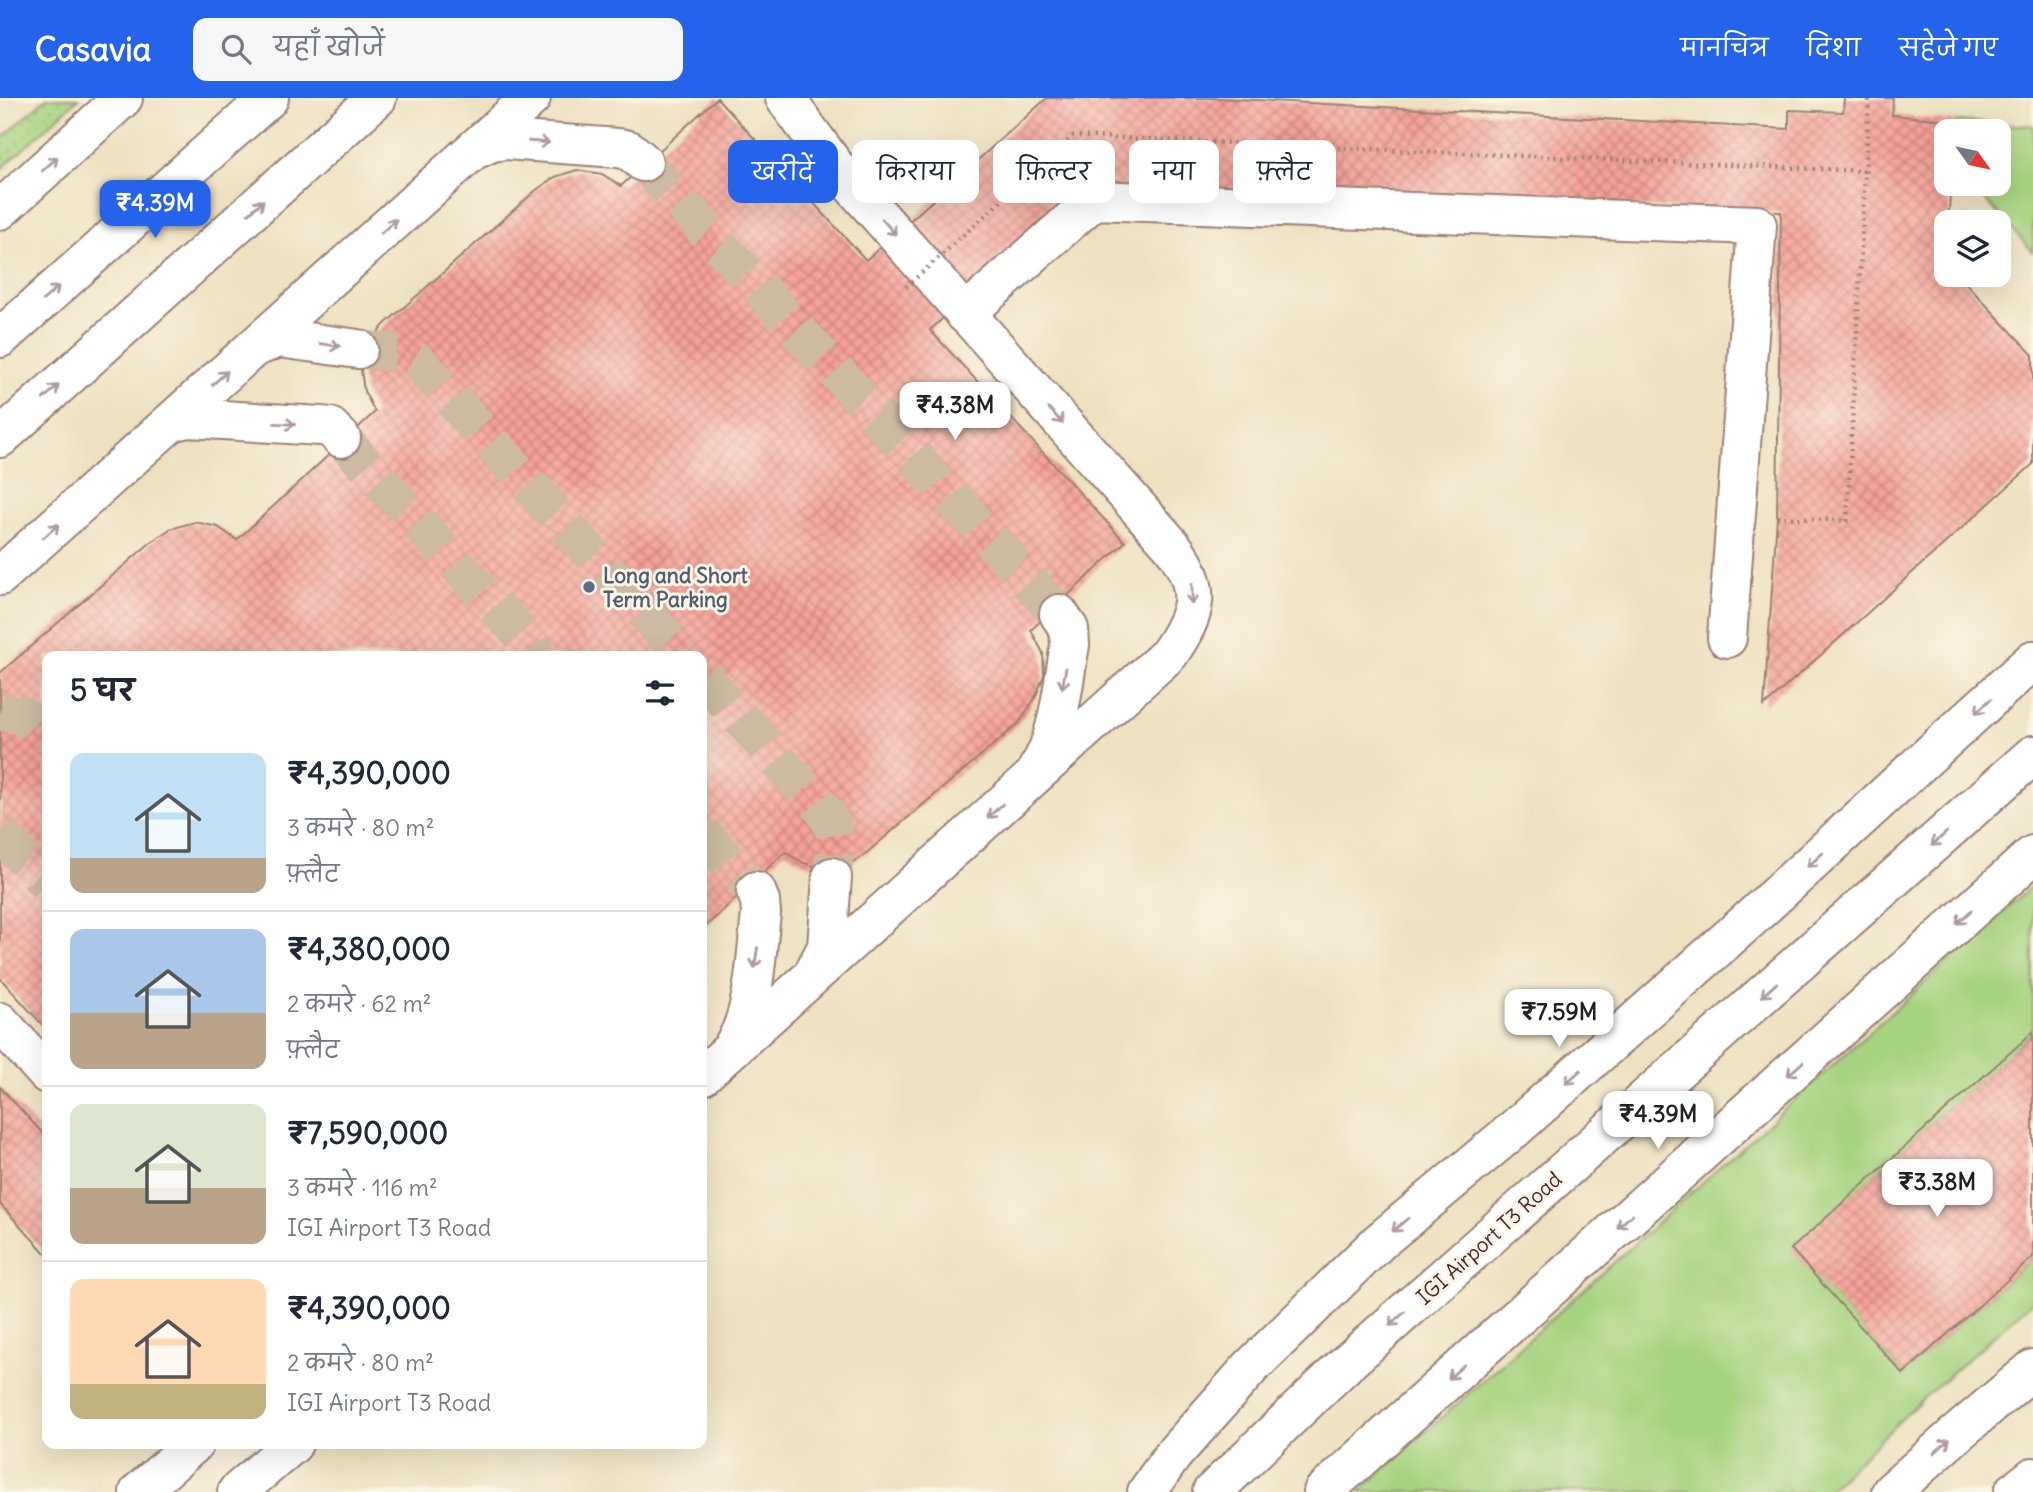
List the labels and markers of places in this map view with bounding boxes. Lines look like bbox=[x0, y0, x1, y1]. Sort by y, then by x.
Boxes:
pin: ₹4.39M bbox=[98, 180, 212, 240]
pin: ₹4.38M bbox=[898, 382, 1012, 442]
place label: Long and Short Term Parking bbox=[603, 562, 749, 613]
marker: Long and Short Term Parking bbox=[581, 579, 597, 595]
pin: ₹7.59M bbox=[1502, 990, 1616, 1049]
pin: ₹4.39M bbox=[1601, 1091, 1715, 1151]
pin: ₹3.38M bbox=[1880, 1160, 1994, 1219]

